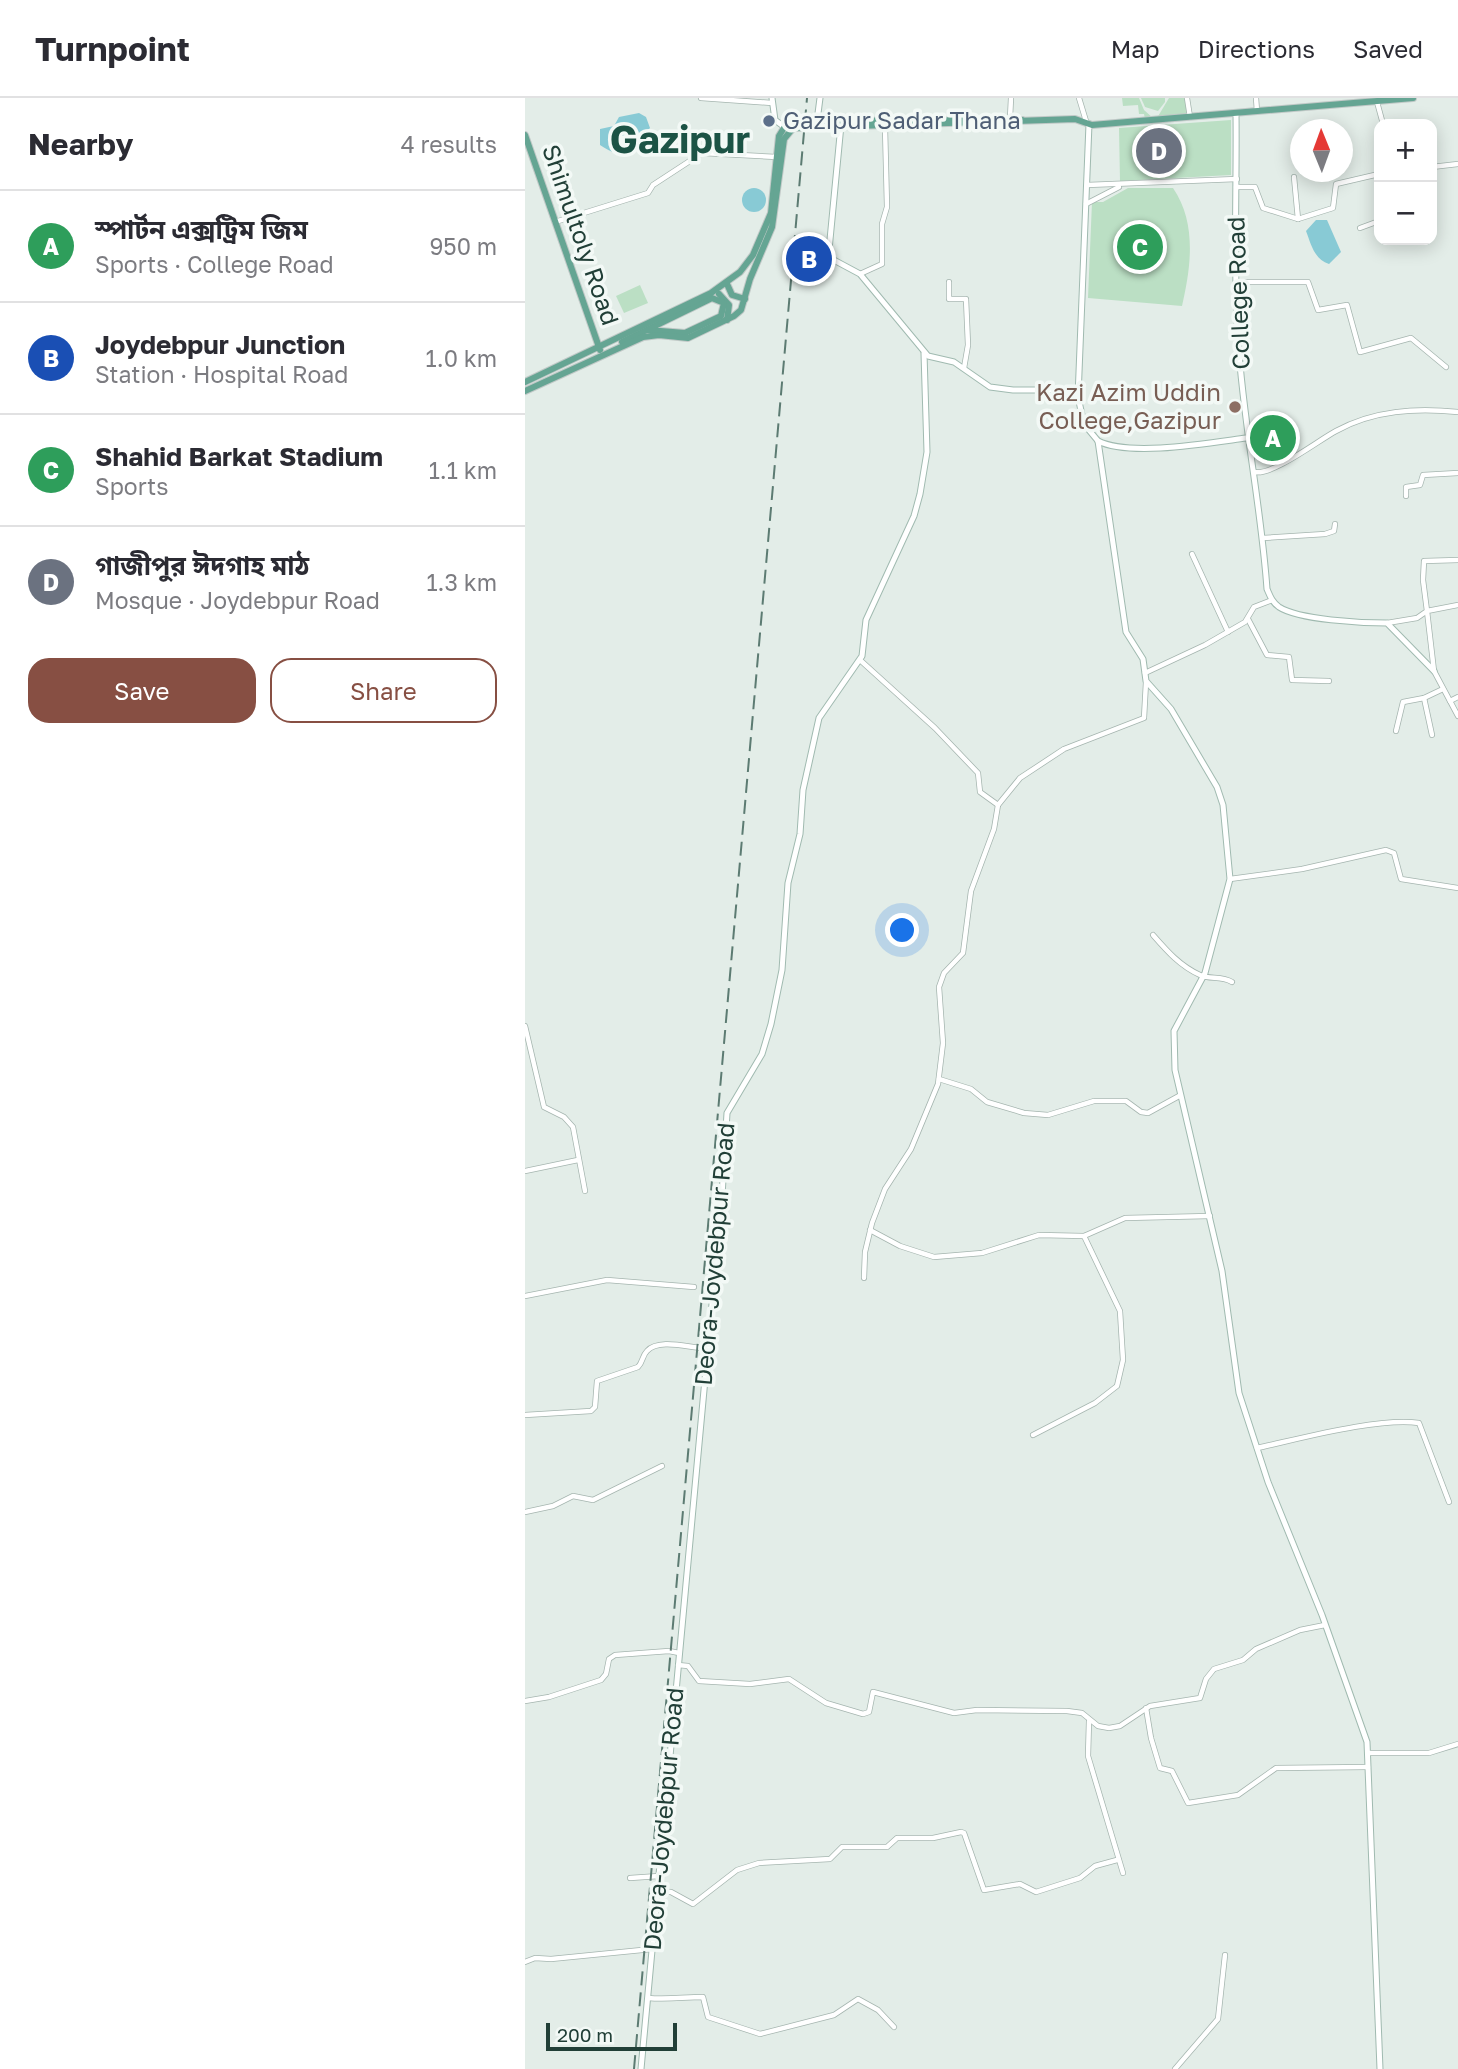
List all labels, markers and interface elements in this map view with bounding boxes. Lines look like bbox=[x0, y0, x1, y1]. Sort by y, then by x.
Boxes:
text: Turnpoint bbox=[35, 29, 190, 68]
text: Map bbox=[1111, 34, 1160, 63]
text: Directions bbox=[1198, 34, 1315, 63]
text: Saved bbox=[1353, 34, 1423, 63]
place label: Gazipur Sadar Thana bbox=[783, 105, 1021, 134]
marker: Gazipur Sadar Thana bbox=[761, 113, 777, 129]
district label: Gazipur bbox=[610, 116, 750, 161]
north arrow bbox=[1290, 119, 1353, 182]
map controls bbox=[1374, 119, 1437, 245]
button: + bbox=[1374, 119, 1437, 182]
pin: D bbox=[1136, 125, 1182, 177]
text: Nearby bbox=[28, 126, 133, 162]
text: 4 results bbox=[401, 130, 497, 158]
street label: Shimultoly Road bbox=[537, 140, 626, 329]
button: − bbox=[1374, 182, 1437, 245]
text: স্পার্টন এক্সট্রিম জিম bbox=[95, 214, 308, 245]
street label: College Road bbox=[1220, 216, 1255, 370]
pin: C bbox=[1117, 221, 1163, 273]
text: A bbox=[43, 232, 59, 260]
text: 950 m bbox=[429, 232, 497, 260]
pin: B bbox=[786, 233, 832, 285]
text: Sports · College Road bbox=[95, 250, 334, 278]
text: Joydebpur Junction bbox=[95, 329, 345, 360]
text: B bbox=[43, 344, 59, 372]
text: 1.0 km bbox=[426, 344, 497, 372]
text: Station · Hospital Road bbox=[95, 360, 348, 388]
place label: Kazi Azim Uddin College,Gazipur bbox=[1036, 377, 1221, 434]
marker: Kazi Azim Uddin College,Gazipur bbox=[1227, 399, 1243, 415]
pin: A bbox=[1250, 412, 1296, 464]
text: Shahid Barkat Stadium bbox=[95, 441, 383, 472]
text: C bbox=[43, 456, 59, 484]
text: 1.1 km bbox=[429, 456, 497, 484]
text: Sports bbox=[95, 472, 169, 500]
text: গাজীপুর ঈদগাহ মাঠ bbox=[95, 550, 309, 581]
text: D bbox=[43, 568, 59, 596]
text: 1.3 km bbox=[426, 568, 497, 596]
text: Mosque · Joydebpur Road bbox=[95, 586, 380, 614]
button: Save bbox=[28, 658, 256, 723]
button: Share bbox=[270, 658, 497, 723]
your location bbox=[885, 913, 919, 947]
street label: Deora-Joydebpur Road bbox=[688, 1121, 739, 1387]
street label: Deora-Joydebpur Road bbox=[637, 1686, 688, 1952]
scale bar bbox=[546, 2020, 677, 2052]
text: 200 m bbox=[557, 2023, 613, 2046]

